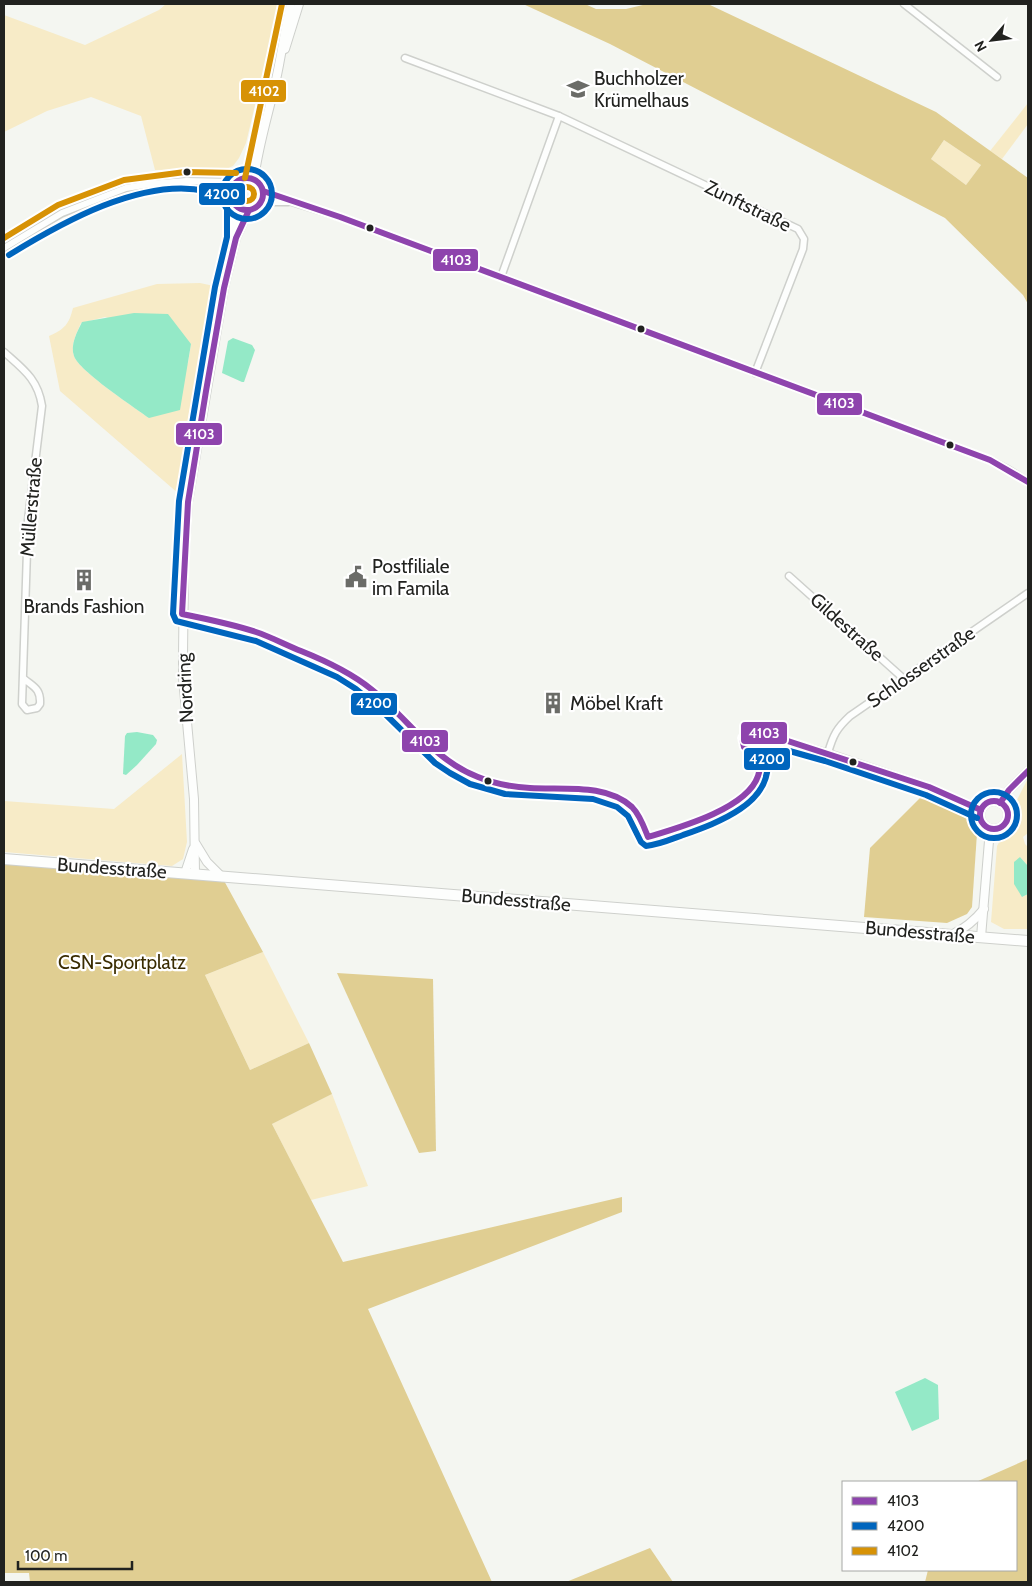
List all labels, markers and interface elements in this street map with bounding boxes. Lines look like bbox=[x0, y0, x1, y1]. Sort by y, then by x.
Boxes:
north arrow bbox=[967, 15, 1017, 65]
text: N bbox=[970, 38, 991, 55]
place label: Buchholzer Krümelhaus bbox=[594, 67, 689, 112]
school or university icon: Buchholzer Krümelhaus bbox=[565, 76, 591, 102]
line badge: 4102 bbox=[240, 79, 287, 103]
text: 4102 bbox=[248, 82, 280, 100]
unlabelled marker bbox=[182, 167, 192, 177]
street label: Zunftstraße bbox=[701, 175, 795, 237]
line badge: 4200 bbox=[198, 182, 246, 206]
text: 4200 bbox=[204, 185, 240, 203]
unlabelled marker bbox=[365, 223, 375, 233]
line badge: 4103 bbox=[432, 248, 479, 272]
text: 4103 bbox=[440, 251, 472, 269]
unlabelled marker bbox=[636, 324, 646, 334]
line badge: 4103 bbox=[816, 392, 863, 416]
text: 4103 bbox=[823, 394, 855, 412]
line badge: 4103 bbox=[175, 422, 223, 446]
text: 4103 bbox=[183, 425, 215, 443]
unlabelled marker bbox=[945, 440, 955, 450]
street label: Müllerstraße bbox=[15, 456, 47, 558]
place label: Postfiliale im Famila bbox=[372, 555, 450, 600]
public building icon: Postfiliale im Famila bbox=[343, 564, 369, 590]
building icon: Brands Fashion bbox=[71, 567, 97, 593]
street label: Gildestraße bbox=[805, 588, 889, 666]
place label: Brands Fashion bbox=[24, 595, 144, 618]
street label: Schlosserstraße bbox=[863, 621, 979, 713]
street label: Nordring bbox=[172, 652, 198, 724]
building icon: Möbel Kraft bbox=[540, 690, 566, 716]
line badge: 4200 bbox=[350, 692, 398, 716]
place label: Möbel Kraft bbox=[570, 692, 664, 715]
text: 4200 bbox=[356, 694, 392, 712]
line badge: 4103 bbox=[740, 721, 788, 745]
text: 4103 bbox=[748, 724, 780, 742]
line badge: 4103 bbox=[401, 729, 449, 753]
text: 4103 bbox=[409, 732, 441, 750]
line badge: 4200 bbox=[743, 747, 791, 771]
text: 4200 bbox=[749, 750, 785, 768]
unlabelled marker bbox=[848, 757, 858, 767]
unlabelled marker bbox=[483, 776, 493, 786]
street label: Bundesstraße bbox=[56, 853, 168, 883]
street label: Bundesstraße bbox=[460, 884, 572, 916]
street label: Bundesstraße bbox=[864, 916, 976, 948]
park label: CSN-Sportplatz bbox=[58, 951, 186, 974]
legend bbox=[842, 1481, 1017, 1571]
text: 4103 bbox=[887, 1492, 919, 1510]
text: 4200 bbox=[887, 1517, 924, 1535]
scale bar bbox=[18, 1538, 131, 1570]
text: 4102 bbox=[887, 1542, 919, 1560]
text: 100 m bbox=[25, 1547, 67, 1565]

